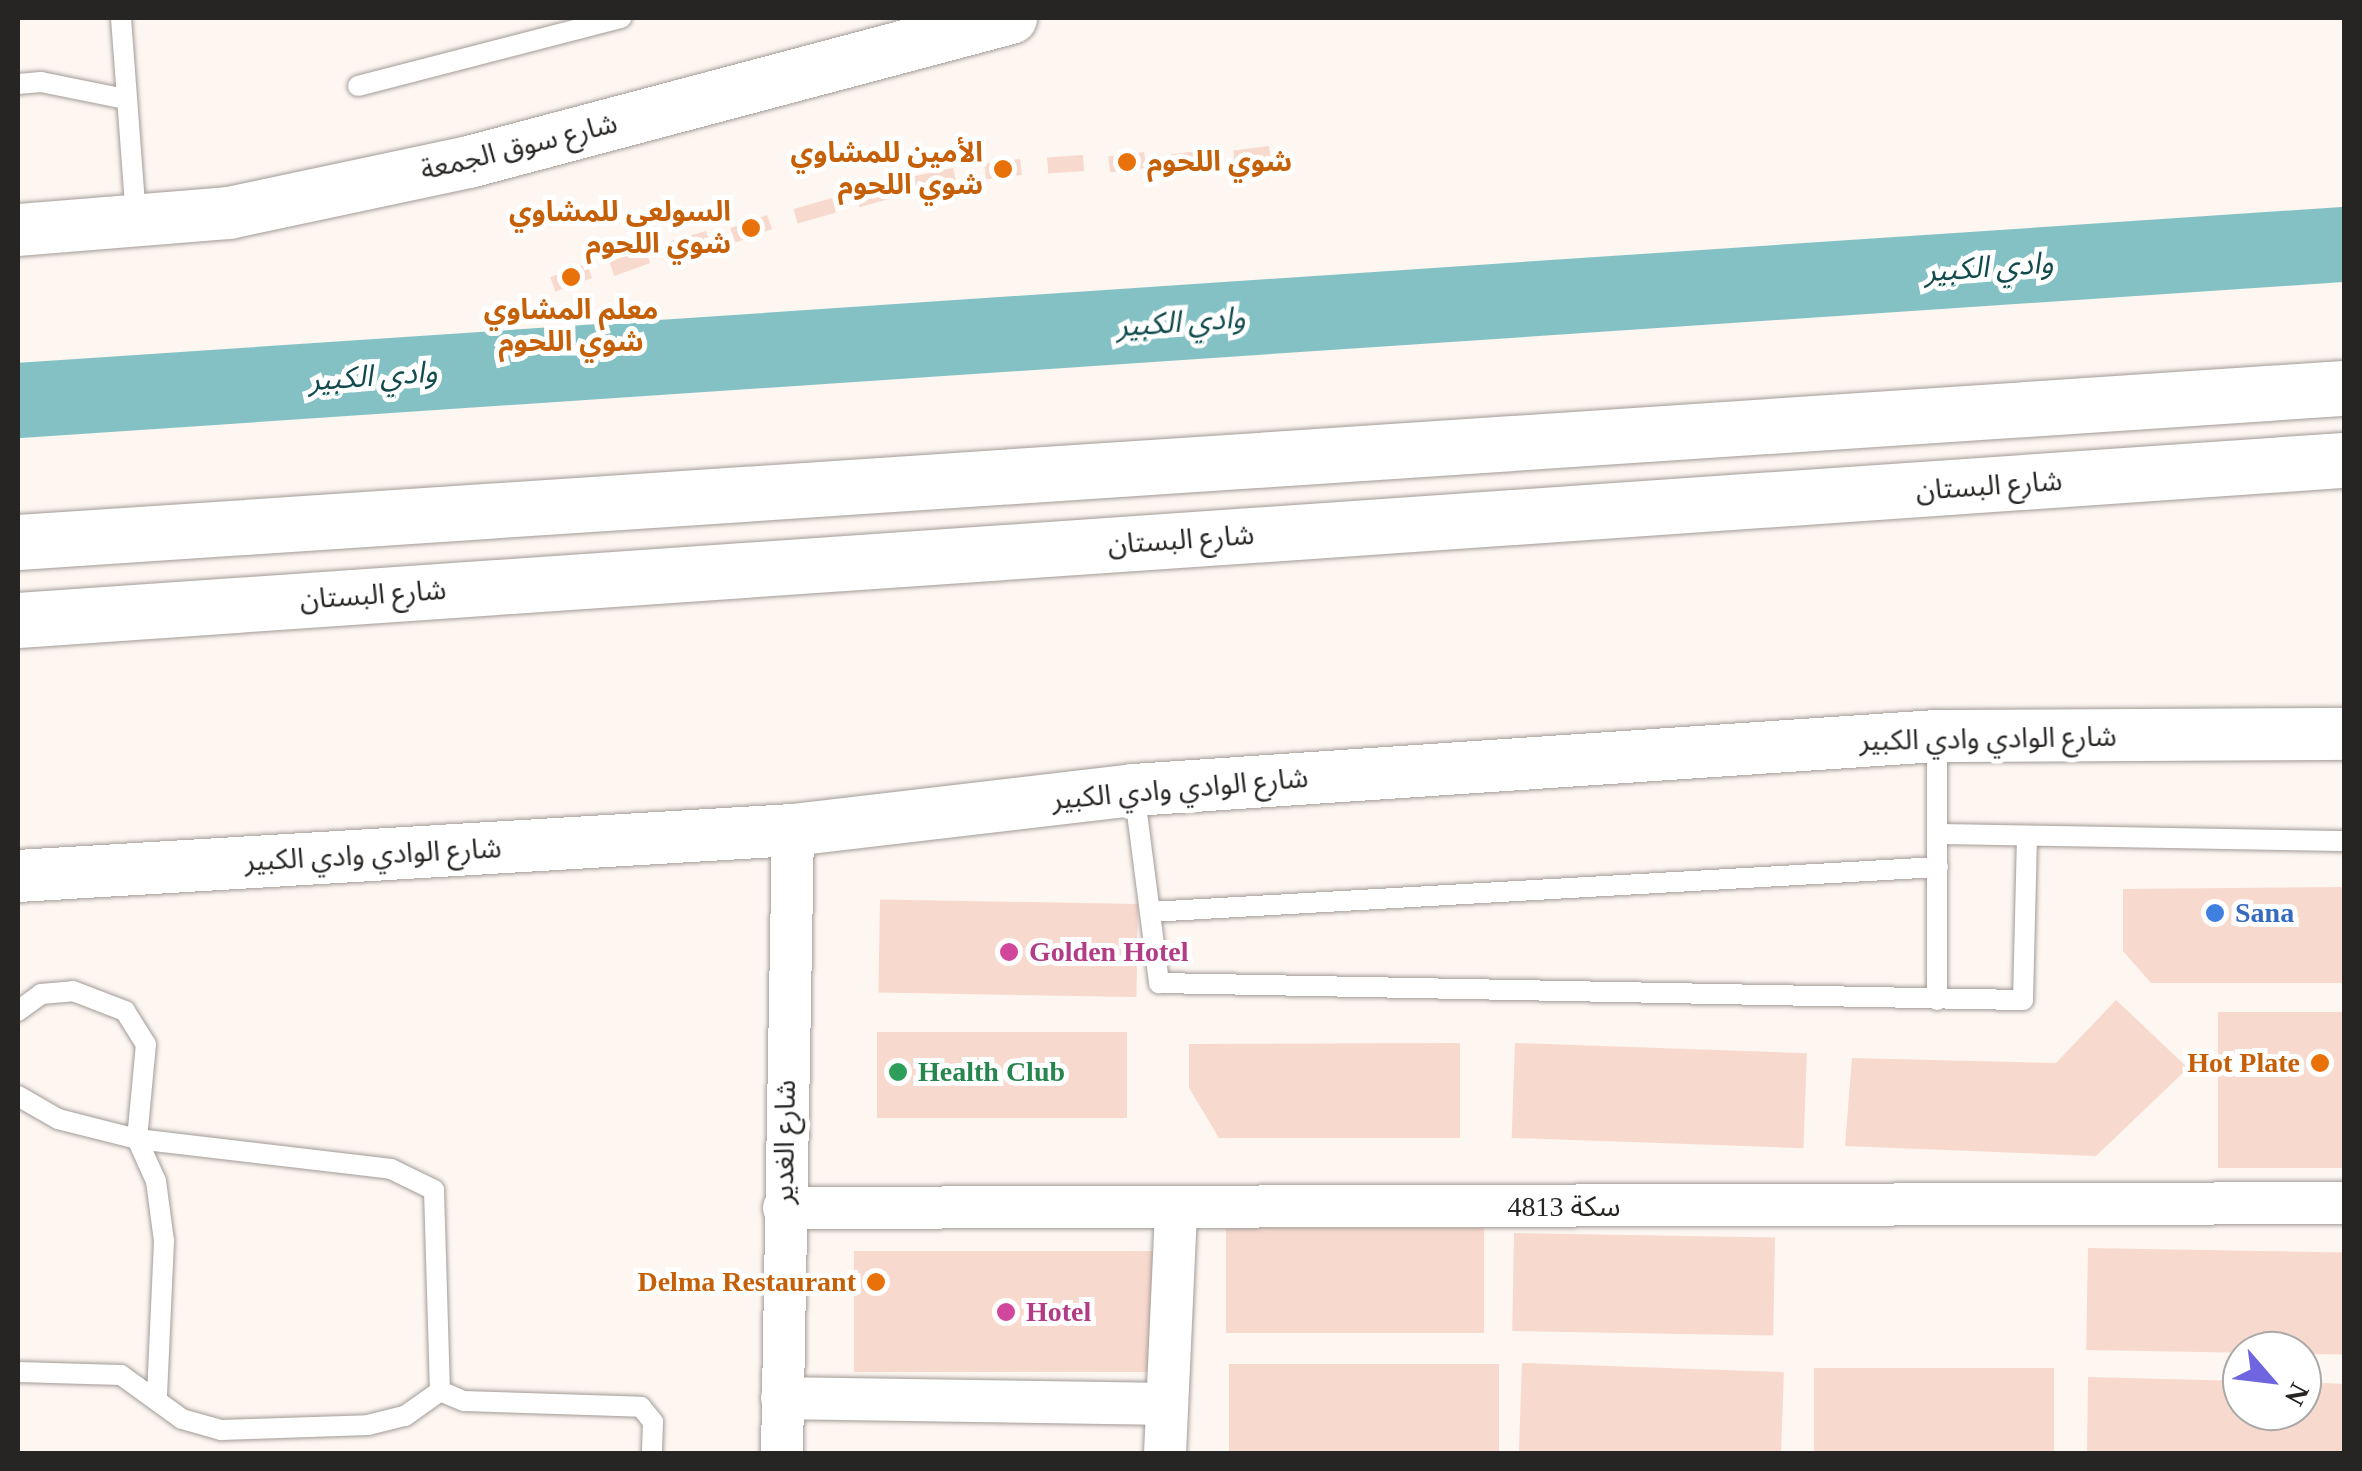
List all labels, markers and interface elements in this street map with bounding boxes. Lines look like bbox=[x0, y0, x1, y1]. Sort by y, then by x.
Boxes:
street label: شارع سوق الجمعة bbox=[417, 106, 621, 188]
place label: الأمين للمشاوي شوي اللحوم bbox=[791, 136, 983, 202]
place label: شوي اللحوم bbox=[1147, 145, 1292, 179]
marker: شوي اللحوم bbox=[1116, 151, 1138, 173]
marker: الأمين للمشاوي شوي اللحوم bbox=[992, 158, 1014, 180]
place label: السولعي للمشاوي شوي اللحوم bbox=[509, 195, 731, 261]
marker: السولعي للمشاوي شوي اللحوم bbox=[740, 217, 762, 239]
water label: وادي الكبير bbox=[1924, 245, 2054, 289]
marker: معلم المشاوي شوي اللحوم bbox=[560, 266, 582, 288]
place label: معلم المشاوي شوي اللحوم bbox=[484, 293, 658, 359]
water label: وادي الكبير bbox=[1116, 300, 1246, 344]
water label: وادي الكبير bbox=[308, 354, 438, 398]
street label: شارع البستان bbox=[1915, 464, 2063, 508]
street label: شارع البستان bbox=[1107, 518, 1255, 562]
street label: شارع البستان bbox=[299, 573, 447, 617]
street label: شارع الوادي وادي الكبير bbox=[1859, 720, 2117, 758]
street label: شارع الوادي وادي الكبير bbox=[1050, 761, 1310, 817]
street label: شارع الوادي وادي الكبير bbox=[244, 831, 502, 879]
place label: Sana bbox=[2235, 896, 2294, 930]
marker: Sana bbox=[2204, 902, 2226, 924]
place label: Golden Hotel bbox=[1029, 935, 1188, 969]
marker: Golden Hotel bbox=[998, 941, 1020, 963]
place label: Hot Plate bbox=[2187, 1046, 2300, 1080]
marker: Hot Plate bbox=[2309, 1052, 2331, 1074]
place label: Health Club bbox=[918, 1055, 1065, 1089]
marker: Health Club bbox=[887, 1061, 909, 1083]
street label: شارع الغدير bbox=[767, 1079, 803, 1205]
street label: سكة 4813 bbox=[1508, 1190, 1620, 1224]
place label: Delma Restaurant bbox=[637, 1265, 856, 1299]
marker: Delma Restaurant bbox=[865, 1271, 887, 1293]
place label: Hotel bbox=[1026, 1295, 1091, 1329]
marker: Hotel bbox=[995, 1301, 1017, 1323]
north arrow bbox=[2222, 1331, 2322, 1431]
text: N bbox=[2279, 1378, 2316, 1411]

